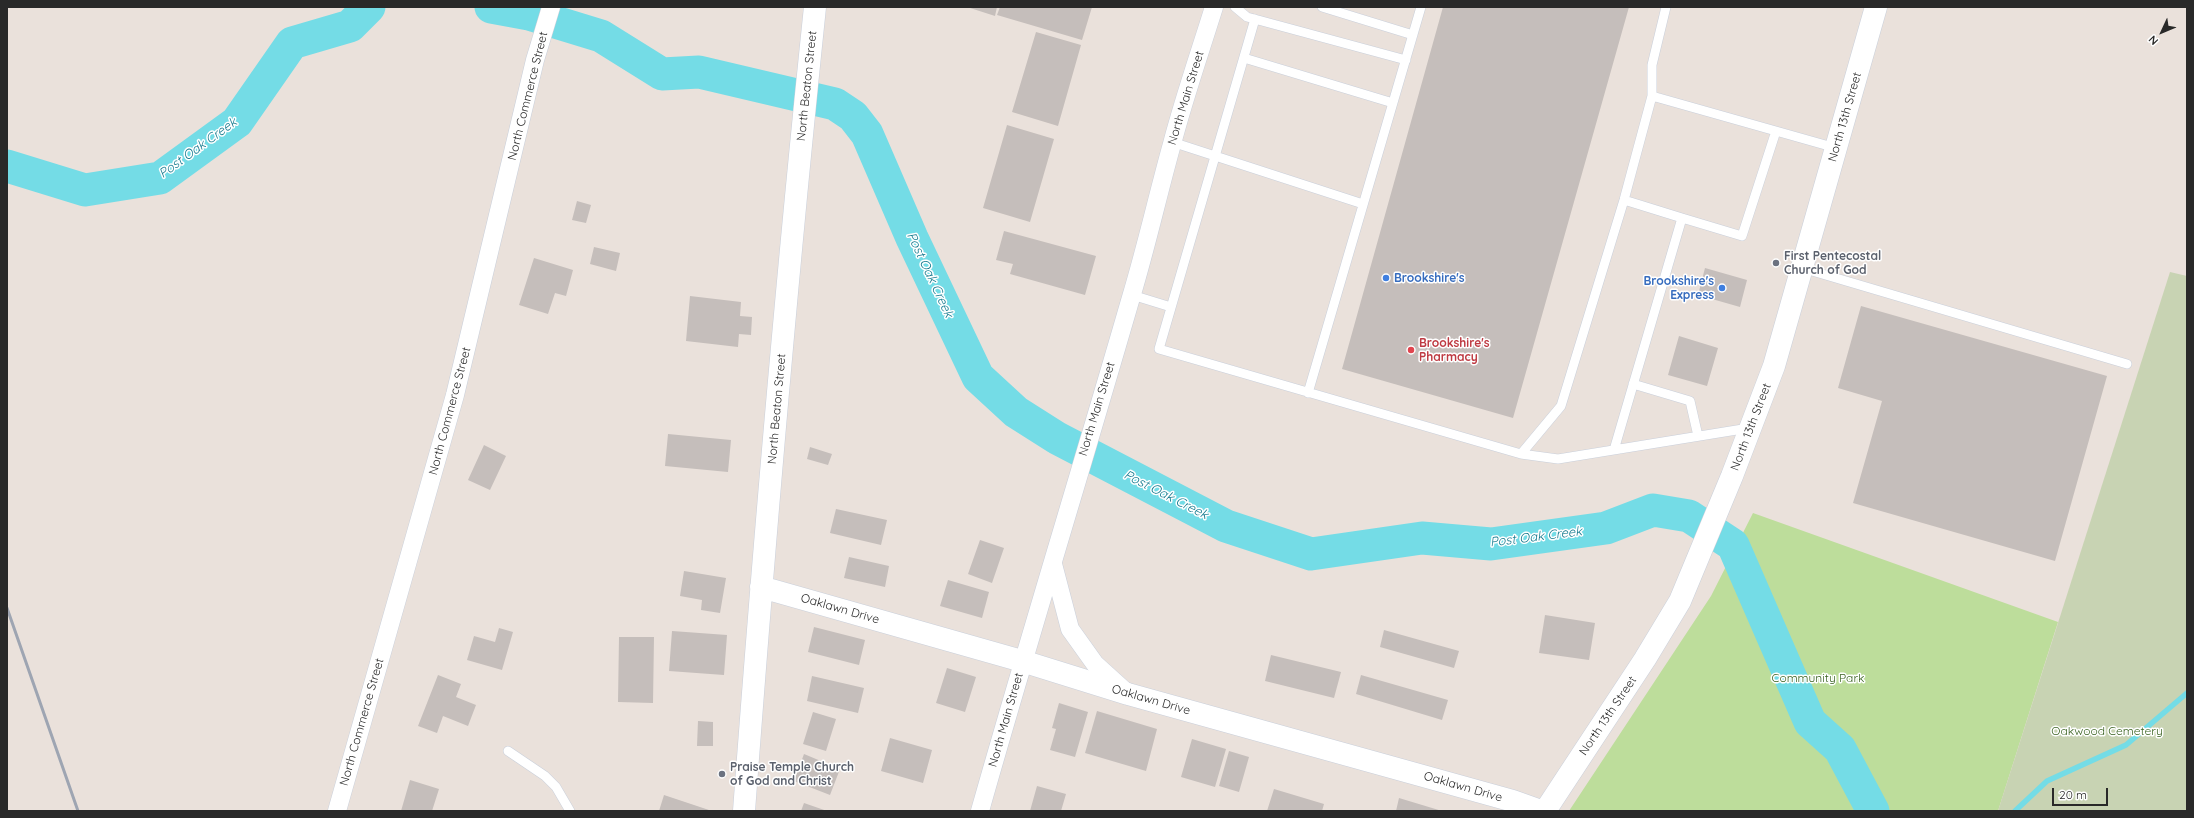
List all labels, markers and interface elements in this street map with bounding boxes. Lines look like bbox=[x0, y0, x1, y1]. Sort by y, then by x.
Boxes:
north arrow bbox=[2142, 12, 2182, 52]
street label: North Commerce Street bbox=[505, 30, 551, 162]
street label: North Beaton Street bbox=[794, 30, 820, 142]
text: N bbox=[2146, 33, 2161, 48]
street label: North Main Street bbox=[1165, 49, 1207, 147]
street label: North 13th Street bbox=[1825, 71, 1865, 163]
water label: Post Oak Creek bbox=[156, 114, 240, 182]
water label: Post Oak Creek bbox=[903, 230, 957, 320]
place label: First Pentecostal Church of God bbox=[1784, 249, 1881, 277]
marker: First Pentecostal Church of God bbox=[1771, 258, 1781, 268]
place label: Brookshire's bbox=[1394, 271, 1465, 285]
marker: Brookshire's bbox=[1381, 273, 1391, 283]
place label: Brookshire's Express bbox=[1643, 274, 1714, 302]
marker: Brookshire's Express bbox=[1717, 283, 1727, 293]
place label: Brookshire's Pharmacy bbox=[1419, 336, 1490, 364]
street label: North Commerce Street bbox=[426, 345, 474, 477]
marker: Brookshire's Pharmacy bbox=[1406, 345, 1416, 355]
street label: North Beaton Street bbox=[765, 353, 789, 465]
street label: North Main Street bbox=[1076, 360, 1118, 458]
street label: North 13th Street bbox=[1728, 381, 1774, 473]
water label: Post Oak Creek bbox=[1121, 467, 1211, 523]
water label: Post Oak Creek bbox=[1489, 524, 1583, 550]
street label: Oaklawn Drive bbox=[799, 591, 881, 627]
street label: North Commerce Street bbox=[337, 657, 387, 787]
street label: North Main Street bbox=[986, 671, 1026, 769]
park label: Community Park bbox=[1772, 671, 1864, 685]
street label: North 13th Street bbox=[1576, 674, 1640, 758]
street label: Oaklawn Drive bbox=[1110, 682, 1192, 718]
park label: Oakwood Cemetery bbox=[2051, 724, 2163, 738]
place label: Praise Temple Church of God and Christ bbox=[730, 760, 854, 788]
marker: Praise Temple Church of God and Christ bbox=[717, 769, 727, 779]
street label: Oaklawn Drive bbox=[1422, 769, 1504, 805]
scale bar bbox=[2054, 780, 2110, 806]
text: 20 m bbox=[2059, 787, 2087, 802]

